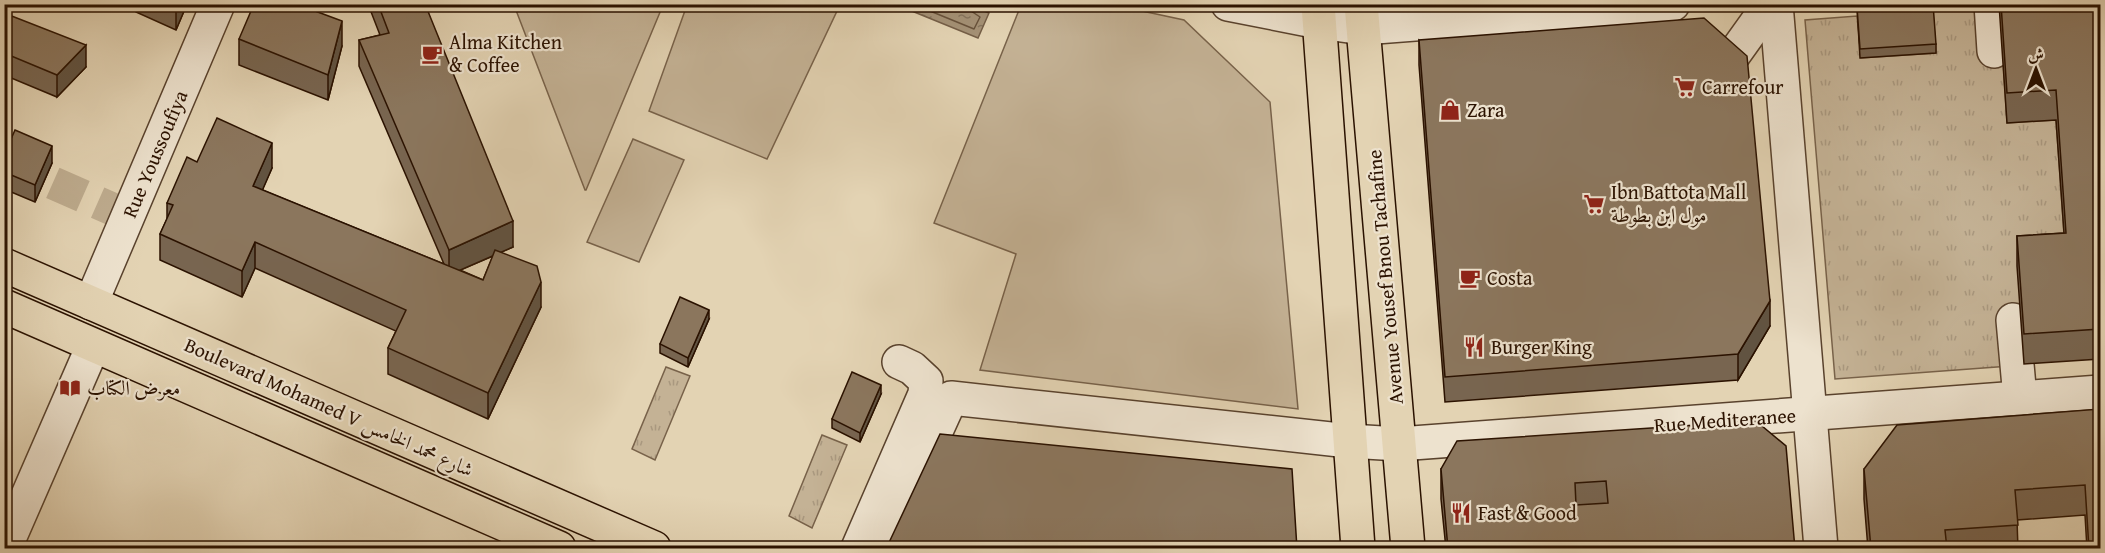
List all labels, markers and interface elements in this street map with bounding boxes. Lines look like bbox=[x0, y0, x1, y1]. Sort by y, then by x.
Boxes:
place label: Alma Kitchen & Coffee bbox=[449, 27, 562, 79]
north arrow bbox=[2006, 39, 2066, 99]
cafe icon: Alma Kitchen & Coffee bbox=[420, 42, 444, 66]
text: ش bbox=[2028, 42, 2044, 66]
place label: Carrefour bbox=[1702, 72, 1784, 101]
supermarket icon: Carrefour bbox=[1673, 75, 1697, 99]
street label: Rue Youssoufiya bbox=[115, 85, 195, 222]
place label: Zara bbox=[1467, 95, 1505, 124]
shop icon: Zara bbox=[1438, 98, 1462, 122]
street label: Avenue Yousef Bnou Tachafine bbox=[1359, 148, 1410, 406]
place label: Ibn Battota Mall مول ابن بطوطة bbox=[1611, 177, 1747, 229]
supermarket icon: Ibn Battota Mall مول ابن بطوطة bbox=[1582, 192, 1606, 216]
place label: Costa bbox=[1487, 263, 1533, 292]
cafe icon: Costa bbox=[1458, 266, 1482, 290]
street label: Boulevard Mohamed V شارع محمد الخامس bbox=[178, 330, 478, 487]
place label: Burger King bbox=[1491, 332, 1592, 361]
restaurant icon: Burger King bbox=[1462, 335, 1486, 359]
place label: معرض الكتاب bbox=[87, 373, 180, 402]
library icon: معرض الكتاب bbox=[58, 376, 82, 400]
street label: Rue Mediteranee bbox=[1653, 400, 1797, 439]
place label: Fast & Good bbox=[1478, 498, 1577, 527]
restaurant icon: Fast & Good bbox=[1449, 501, 1473, 525]

